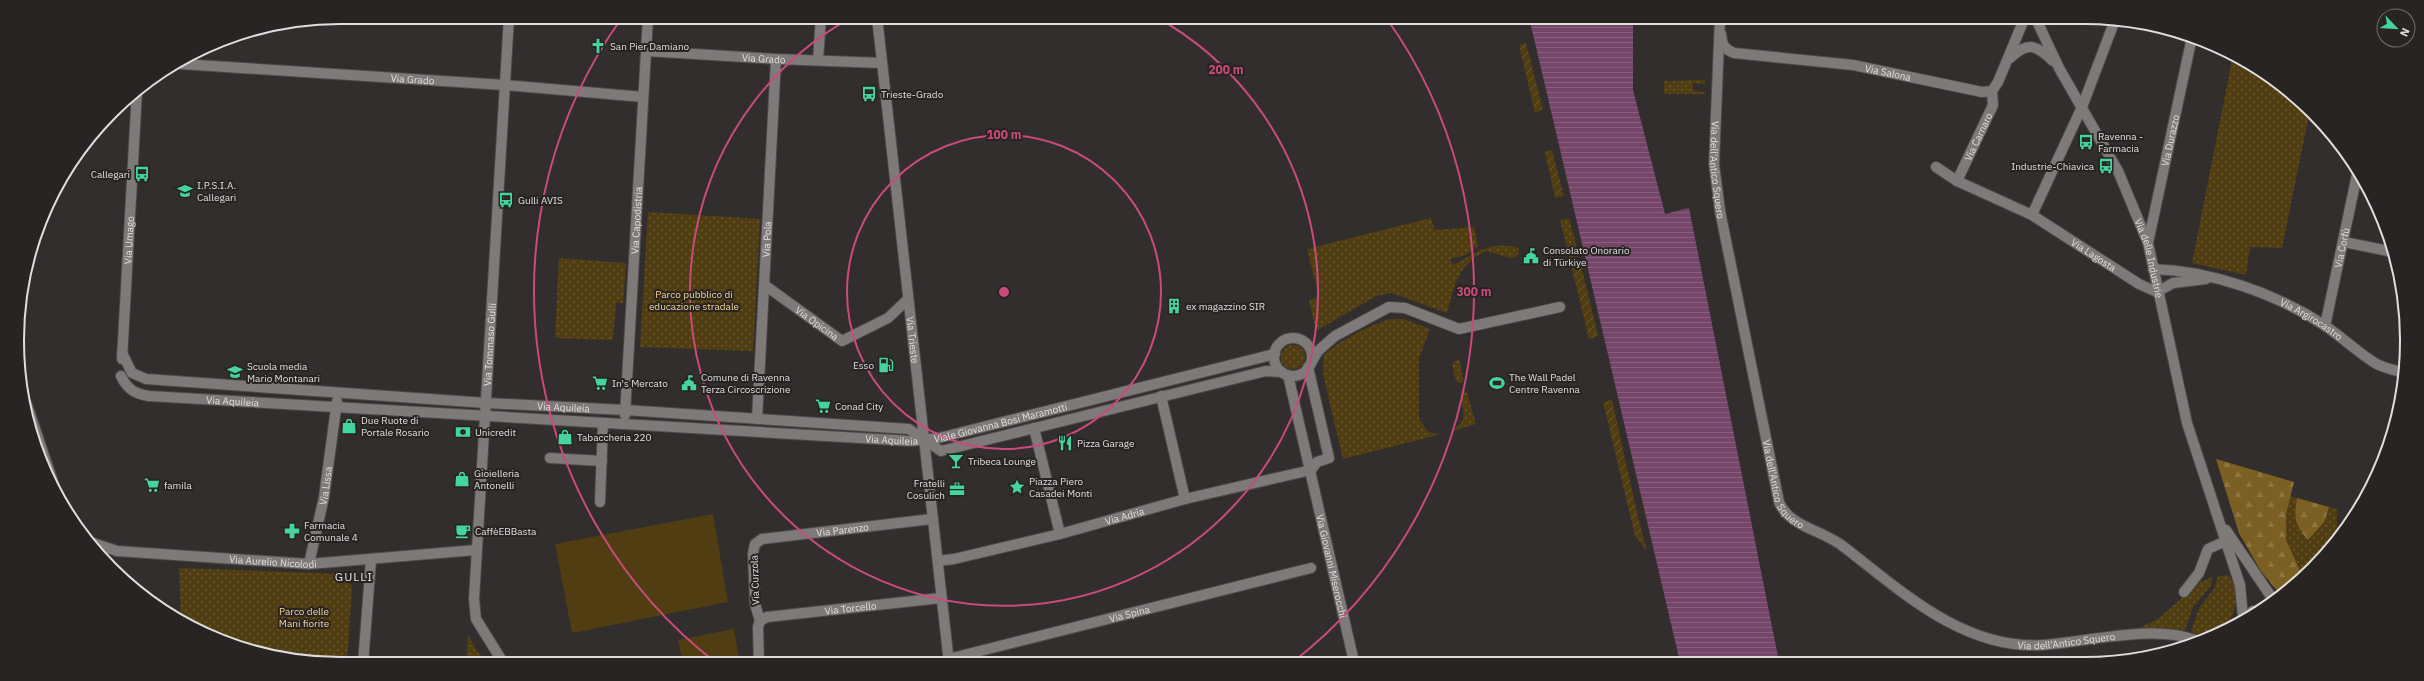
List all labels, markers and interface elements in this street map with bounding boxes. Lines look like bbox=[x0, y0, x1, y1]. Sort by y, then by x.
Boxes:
north arrow bbox=[2376, 8, 2416, 48]
text: N bbox=[2397, 26, 2413, 39]
church icon: San Pier Damiano bbox=[589, 37, 607, 55]
place label: San Pier Damiano bbox=[610, 40, 690, 53]
street label: Via Grado bbox=[742, 50, 786, 66]
street label: Via Salona bbox=[1864, 61, 1913, 84]
text: 200 m bbox=[1208, 62, 1244, 77]
street label: Via Grado bbox=[390, 71, 435, 87]
bus stop icon: Trieste-Grado bbox=[860, 85, 878, 103]
place label: Trieste-Grado bbox=[881, 88, 944, 101]
street label: Via Carnaro bbox=[1961, 110, 1995, 163]
street label: Via Durazzo bbox=[2158, 113, 2182, 167]
street label: Via dell'Antico Squero bbox=[1707, 121, 1728, 220]
text: 100 m bbox=[986, 127, 1022, 142]
place label: Ravenna - Farmacia bbox=[2098, 130, 2143, 155]
bus stop icon: Ravenna - Farmacia bbox=[2077, 133, 2095, 151]
bus stop icon: Industrie-Chiavica bbox=[2097, 157, 2115, 175]
place label: Industrie-Chiavica bbox=[2011, 160, 2095, 173]
bus stop icon: Callegari bbox=[133, 165, 151, 183]
place label: Callegari bbox=[91, 168, 130, 181]
place label: I.P.S.I.A. Callegari bbox=[197, 179, 236, 204]
school or university icon: I.P.S.I.A. Callegari bbox=[176, 182, 194, 200]
street label: Via Capodistria bbox=[628, 186, 645, 254]
bus stop icon: Gulli AVIS bbox=[497, 191, 515, 209]
place label: Gulli AVIS bbox=[518, 194, 563, 207]
street label: Via Umago bbox=[121, 215, 137, 265]
street label: Via delle Industrie bbox=[2132, 216, 2166, 300]
street label: Via Pola bbox=[759, 220, 774, 258]
street label: Via Corfù bbox=[2331, 226, 2352, 269]
street label: Via Lagosta bbox=[2069, 235, 2119, 274]
place label: Consolato Onorario di Türkiye bbox=[1543, 244, 1630, 269]
public building icon: Consolato Onorario di Türkiye bbox=[1522, 247, 1540, 265]
text: 300 m bbox=[1456, 284, 1492, 299]
centre of rings bbox=[997, 285, 1011, 299]
park label: Parco pubblico di educazione stradale bbox=[649, 288, 740, 313]
street label: Via Argirocastro bbox=[2278, 295, 2346, 343]
building icon: ex magazzino SIR bbox=[1165, 297, 1183, 315]
place label: ex magazzino SIR bbox=[1186, 300, 1265, 313]
street label: Via Tommaso Gulli bbox=[480, 303, 498, 386]
street label: Via Opicina bbox=[793, 303, 842, 343]
street label: Via Trieste bbox=[904, 316, 922, 365]
fuel station icon: Esso bbox=[877, 356, 895, 374]
place label: Esso bbox=[853, 359, 874, 372]
place label: Scuola media Mario Montanari bbox=[247, 360, 320, 385]
school or university icon: Scuola media Mario Montanari bbox=[226, 363, 244, 381]
place label: Comune di Ravenna Terza Circoscrizione bbox=[701, 371, 791, 396]
place label: The Wall Padel Centre Ravenna bbox=[1509, 371, 1581, 396]
supermarket icon: In's Mercato bbox=[591, 374, 609, 392]
public building icon: Comune di Ravenna Terza Circoscrizione bbox=[680, 374, 698, 392]
sports icon: The Wall Padel Centre Ravenna bbox=[1488, 374, 1506, 392]
place label: In's Mercato bbox=[612, 377, 668, 390]
street label: Via Aquileia bbox=[206, 393, 260, 409]
supermarket icon: Conad City bbox=[814, 397, 832, 415]
street label: Via Aquileia bbox=[537, 399, 591, 415]
place label: Conad City bbox=[835, 400, 883, 413]
street label: Viale Giovanna Bosi Maramotti bbox=[933, 400, 1068, 445]
place label: Due Ruote di Portale Rosario bbox=[361, 414, 430, 439]
shop icon: Due Ruote di Portale Rosario bbox=[340, 417, 358, 435]
bank icon: Unicredit bbox=[454, 423, 472, 441]
place label: Unicredit bbox=[475, 426, 516, 439]
shop icon: Tabaccheria 220 bbox=[556, 428, 574, 446]
place label: Tabaccheria 220 bbox=[577, 431, 652, 444]
street label: Via Aquileia bbox=[865, 432, 919, 448]
restaurant icon: Pizza Garage bbox=[1056, 434, 1074, 452]
place label: Pizza Garage bbox=[1077, 437, 1135, 450]
street label: Via dell'Antico Squero bbox=[1760, 439, 1807, 531]
bar icon: Tribeca Lounge bbox=[947, 452, 965, 470]
place label: Tribeca Lounge bbox=[968, 455, 1037, 468]
street label: Via Lissa bbox=[316, 465, 335, 506]
place label: Gioielleria Antonelli bbox=[474, 467, 520, 492]
shop icon: Gioielleria Antonelli bbox=[453, 470, 471, 488]
place label: Piazza Piero Casadei Monti bbox=[1029, 475, 1092, 500]
supermarket icon: famila bbox=[143, 476, 161, 494]
place label: Fratelli Cosulich bbox=[907, 477, 945, 502]
place icon: Piazza Piero Casadei Monti bbox=[1008, 478, 1026, 496]
place label: famila bbox=[164, 479, 193, 492]
office icon: Fratelli Cosulich bbox=[948, 480, 966, 498]
street label: Via Adria bbox=[1103, 504, 1146, 528]
street label: Via Giovanni Miserocchi bbox=[1314, 513, 1350, 619]
place label: Farmacia Comunale 4 bbox=[304, 519, 358, 544]
street label: Via Parenzo bbox=[816, 520, 870, 539]
pharmacy icon: Farmacia Comunale 4 bbox=[283, 522, 301, 540]
cafe icon: CaffèEBBasta bbox=[454, 522, 472, 540]
place label: CaffèEBBasta bbox=[475, 525, 537, 538]
street label: Via Aurelio Nicolodi bbox=[229, 552, 317, 571]
street label: Via Curzola bbox=[748, 554, 762, 605]
district label: GULLI bbox=[335, 569, 373, 584]
street label: Via Torcello bbox=[824, 599, 877, 617]
street label: Via Spina bbox=[1108, 602, 1152, 625]
park label: Parco delle Mani fiorite bbox=[279, 605, 330, 630]
street label: Via dell'Antico Squero bbox=[2017, 629, 2116, 652]

